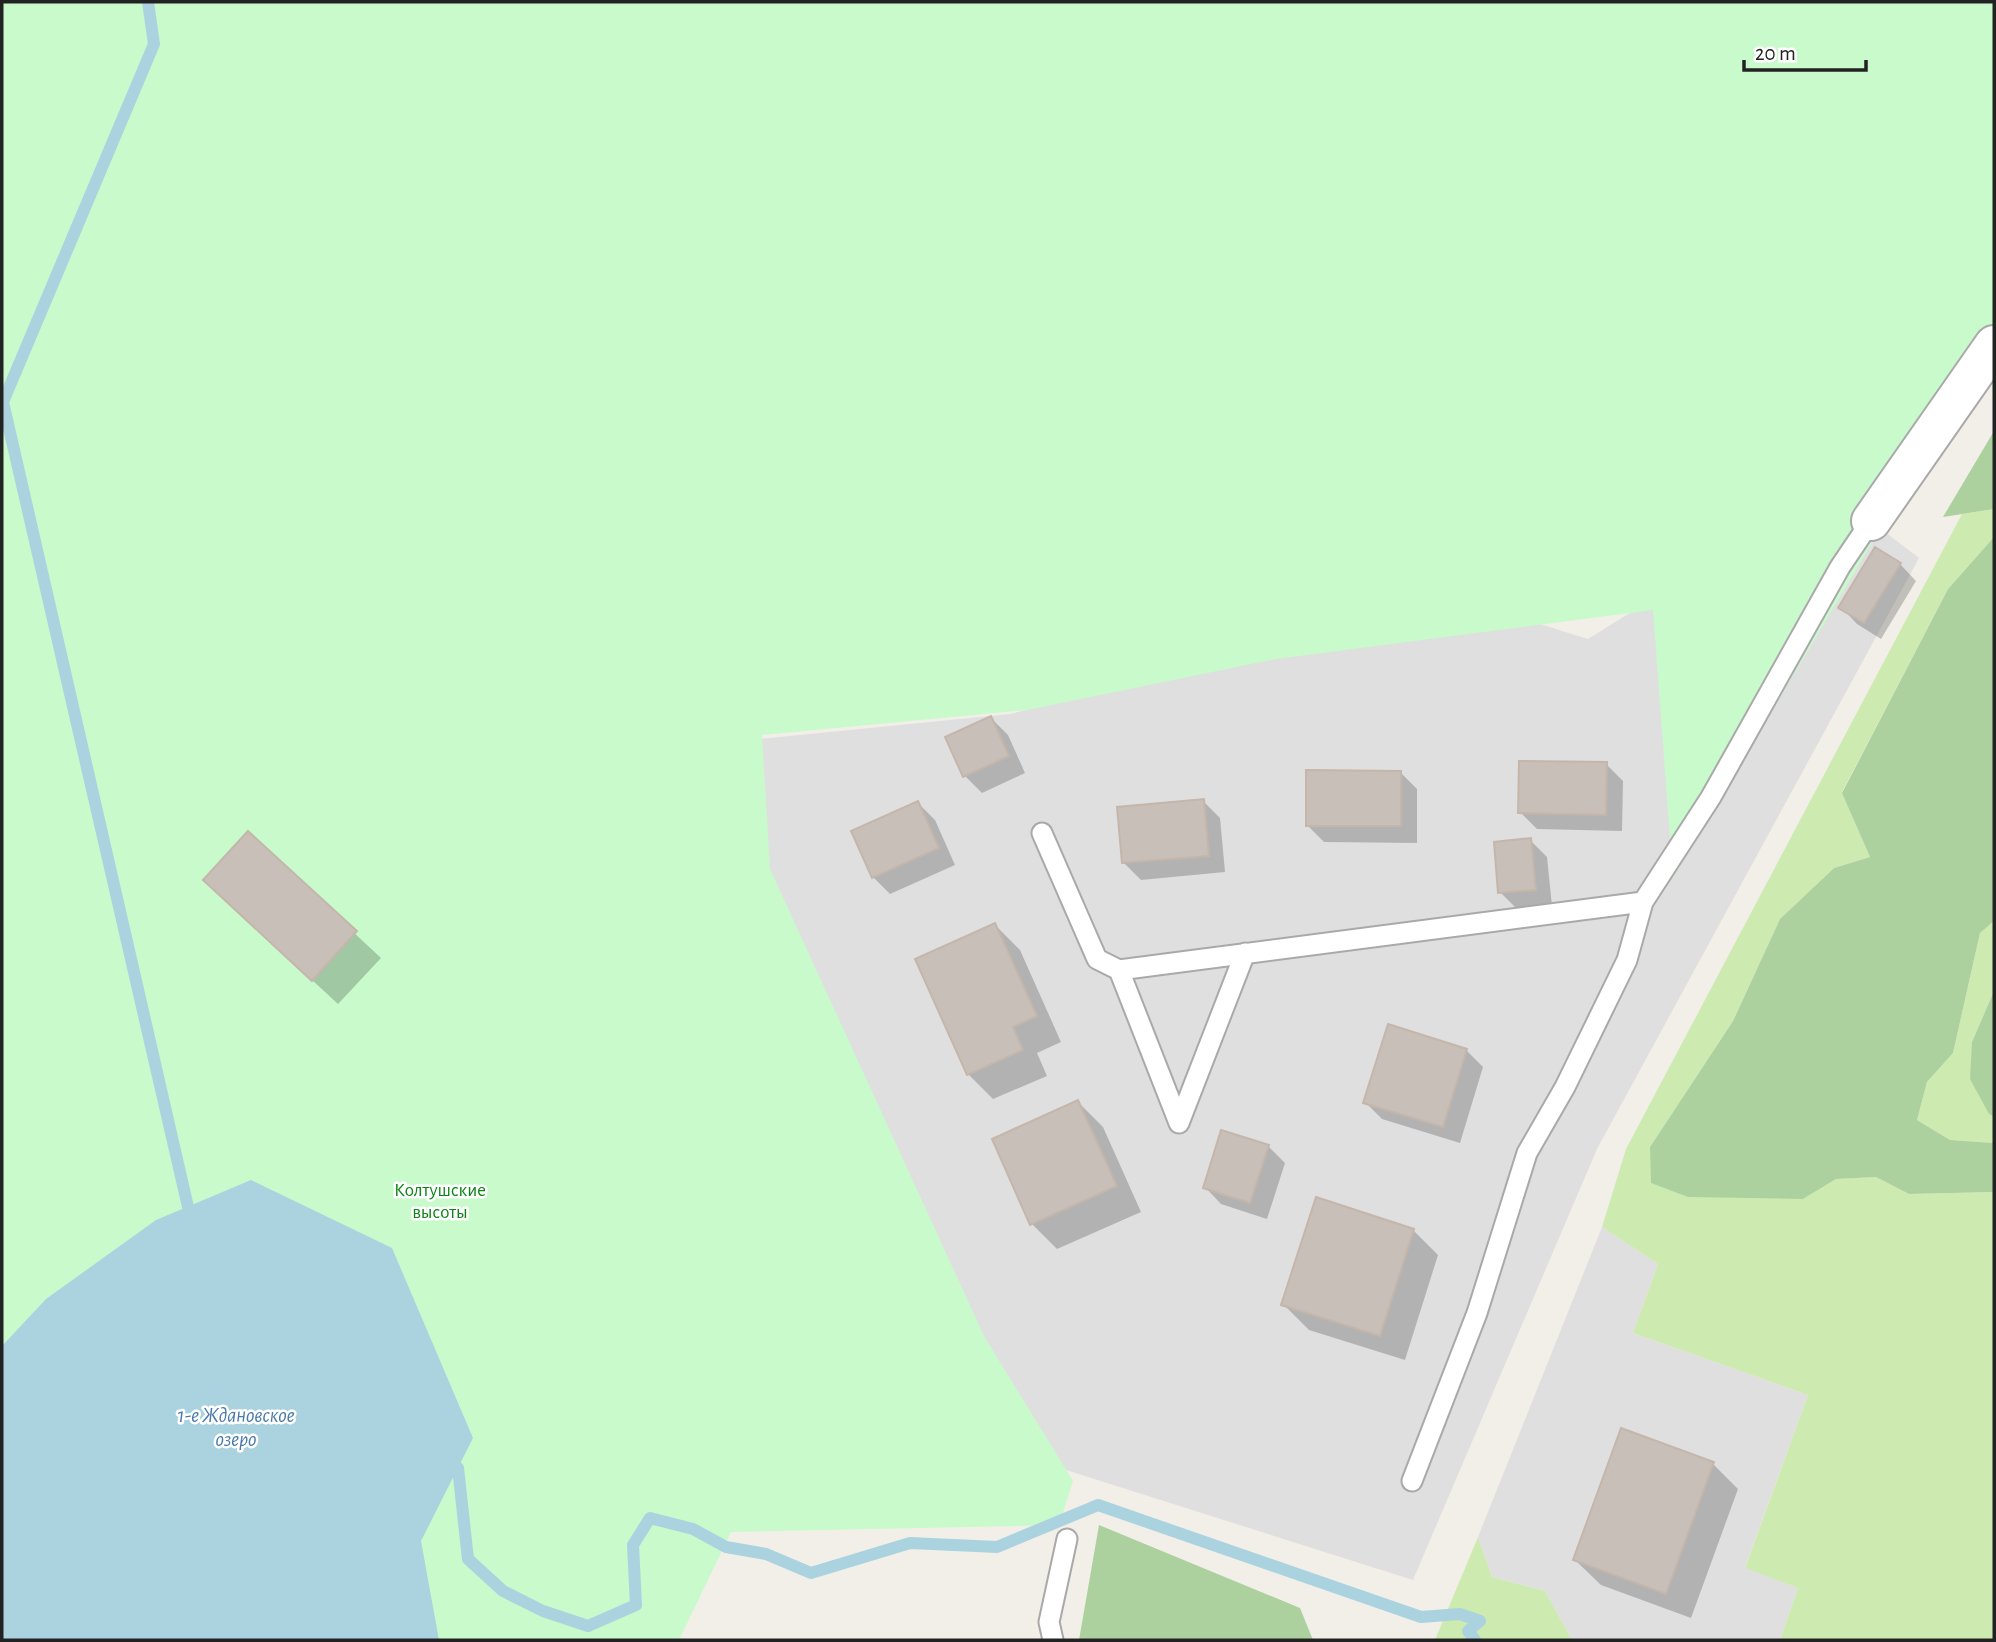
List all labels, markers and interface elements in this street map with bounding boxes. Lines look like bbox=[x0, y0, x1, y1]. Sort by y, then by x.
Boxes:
scale bar bbox=[1744, 28, 1867, 72]
text: 20 m bbox=[1755, 43, 1796, 64]
park label: Колтушские высоты bbox=[394, 1181, 486, 1222]
water label: 1-е Ждановское озеро bbox=[178, 1405, 295, 1451]

